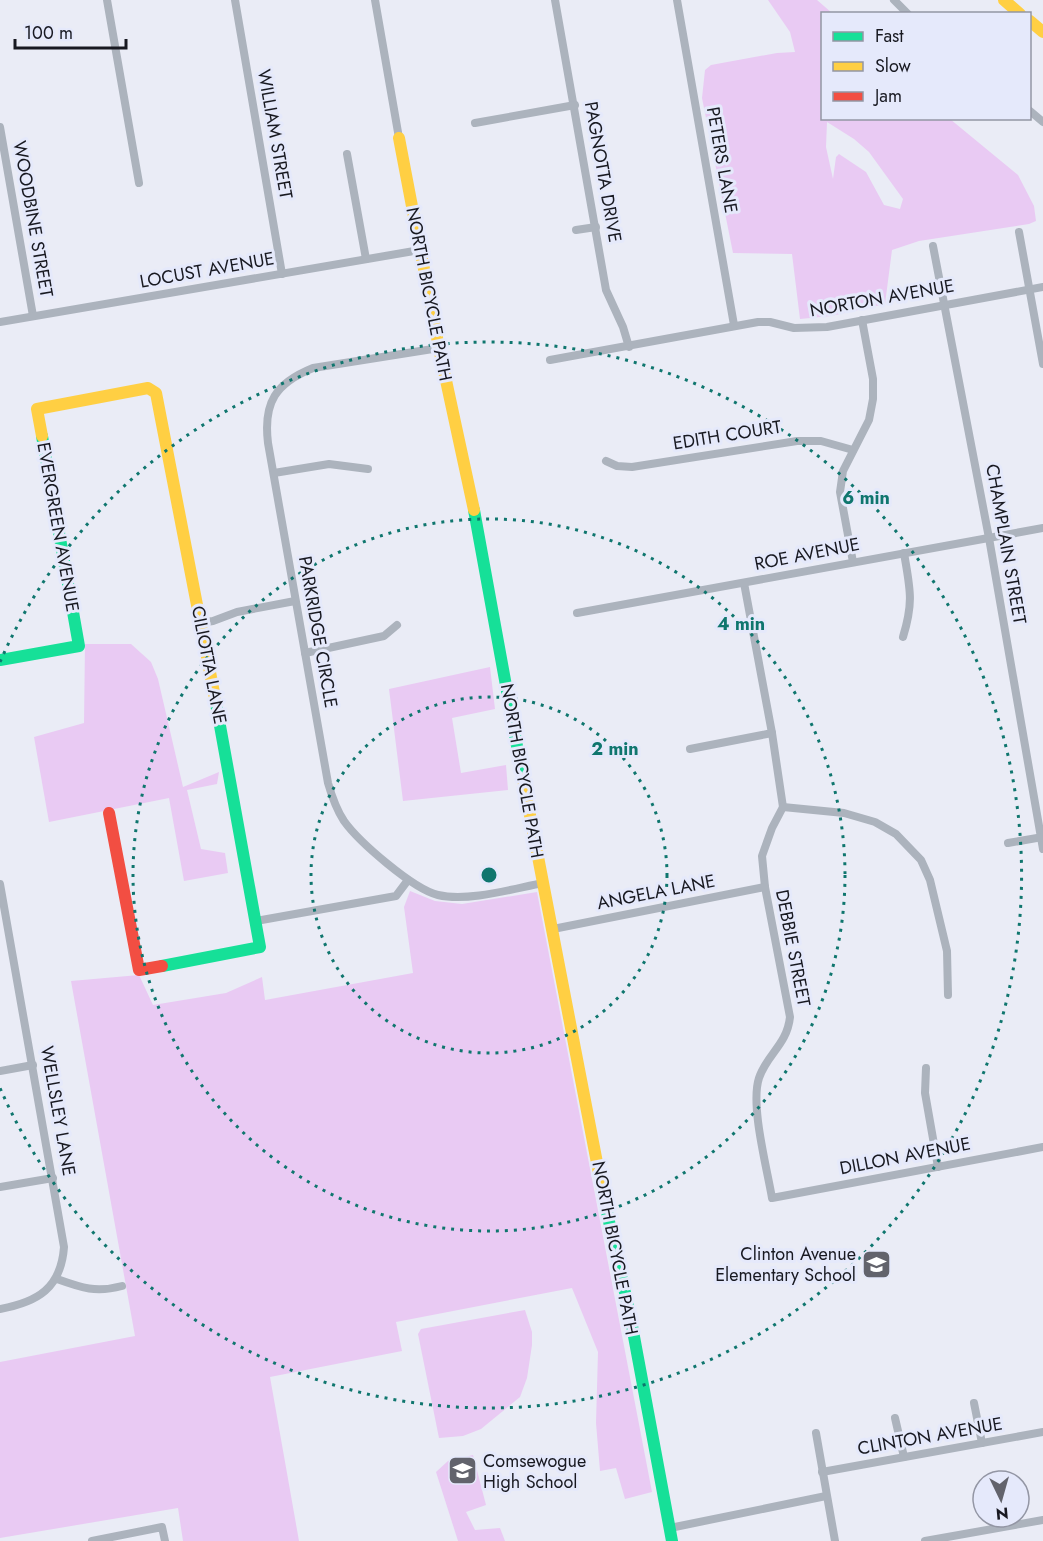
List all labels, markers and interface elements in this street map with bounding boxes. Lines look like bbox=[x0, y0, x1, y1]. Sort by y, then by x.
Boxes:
scale bar bbox=[15, 12, 126, 50]
legend bbox=[821, 12, 1031, 120]
text: 100 m bbox=[24, 20, 73, 46]
text: Fast bbox=[875, 23, 904, 49]
text: Slow bbox=[875, 53, 912, 79]
street label: WILLIAM STREET bbox=[251, 67, 299, 201]
text: Jam bbox=[873, 83, 902, 109]
street label: PAGNOTTA DRIVE bbox=[578, 99, 628, 245]
street label: PETERS LANE bbox=[700, 105, 744, 215]
street label: WOODBINE STREET bbox=[6, 139, 60, 300]
street label: NORTH BICYCLE PATH bbox=[399, 205, 459, 383]
street label: LOCUST AVENUE bbox=[138, 245, 276, 295]
street label: NORTON AVENUE bbox=[808, 272, 956, 324]
street label: EDITH COURT bbox=[671, 414, 784, 456]
street label: EVERGREEN AVENUE bbox=[30, 440, 86, 614]
street label: CHAMPLAIN STREET bbox=[979, 462, 1033, 627]
text: 6 min bbox=[842, 485, 890, 511]
street label: ROE AVENUE bbox=[752, 531, 862, 577]
street label: PARKRIDGE CIRCLE bbox=[292, 554, 344, 710]
street label: CILIOTTA LANE bbox=[185, 604, 233, 726]
text: 4 min bbox=[717, 611, 765, 637]
street label: NORTH BICYCLE PATH bbox=[494, 682, 550, 860]
text: 2 min bbox=[591, 736, 639, 762]
centre of rings bbox=[479, 865, 499, 885]
street label: ANGELA LANE bbox=[595, 868, 717, 916]
street label: DEBBIE STREET bbox=[769, 887, 817, 1009]
street label: WELLSLEY LANE bbox=[34, 1044, 82, 1178]
street label: DILLON AVENUE bbox=[837, 1131, 973, 1181]
street label: NORTH BICYCLE PATH bbox=[585, 1159, 645, 1337]
place label: Clinton Avenue Elementary School bbox=[715, 1241, 856, 1288]
school or university icon: Clinton Avenue Elementary School bbox=[861, 1248, 893, 1280]
street label: CLINTON AVENUE bbox=[855, 1410, 1005, 1462]
place label: Comsewogue High School bbox=[483, 1448, 586, 1495]
school or university icon: Comsewogue High School bbox=[446, 1455, 478, 1487]
north arrow bbox=[971, 1469, 1031, 1529]
text: N bbox=[995, 1501, 1010, 1525]

